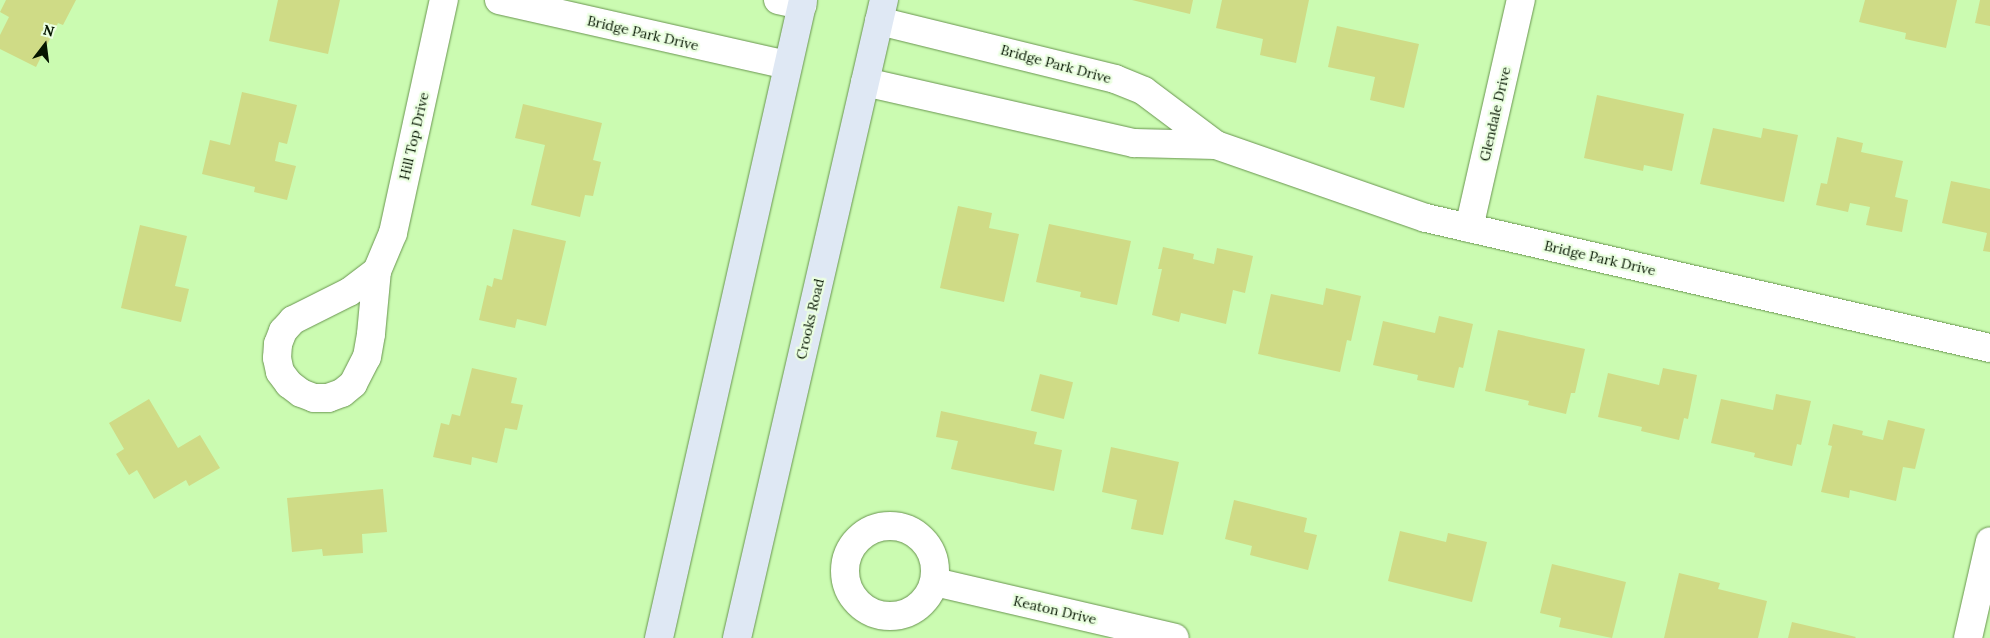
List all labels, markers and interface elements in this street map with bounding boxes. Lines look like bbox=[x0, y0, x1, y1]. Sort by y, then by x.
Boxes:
street label: Bridge Park Drive bbox=[586, 12, 700, 54]
north arrow bbox=[20, 20, 70, 70]
text: N bbox=[41, 20, 56, 41]
street label: Bridge Park Drive bbox=[999, 41, 1113, 87]
street label: Glendale Drive bbox=[1476, 65, 1514, 163]
street label: Hill Top Drive bbox=[396, 90, 432, 182]
street label: Bridge Park Drive bbox=[1543, 237, 1657, 279]
street label: Crooks Road bbox=[793, 277, 827, 361]
street label: Keaton Drive bbox=[1012, 592, 1098, 628]

